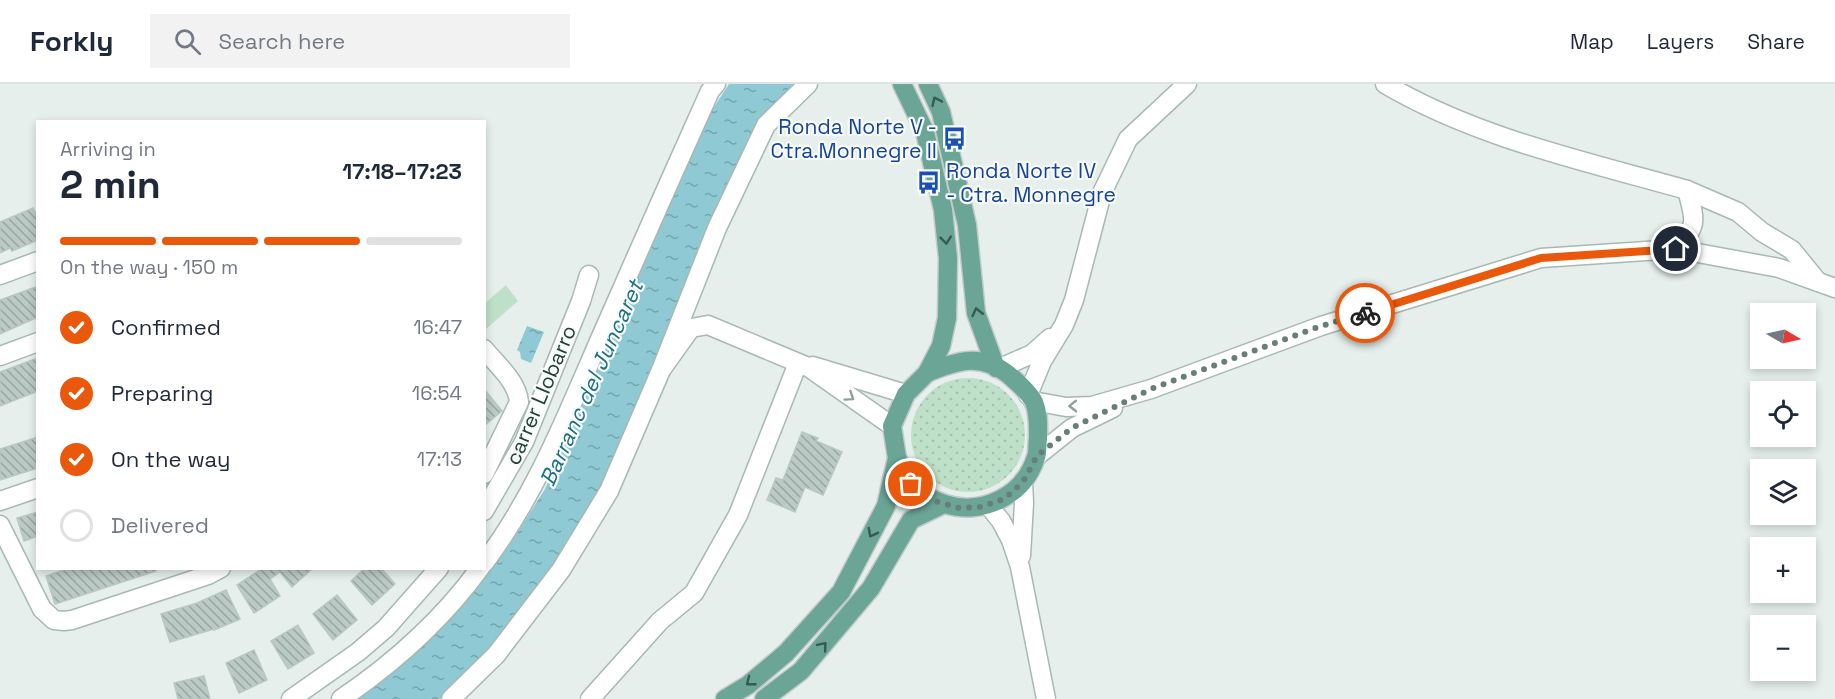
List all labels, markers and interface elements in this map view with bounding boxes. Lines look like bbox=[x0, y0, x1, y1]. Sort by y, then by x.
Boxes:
search box bbox=[150, 14, 570, 68]
text: Forkly bbox=[30, 23, 114, 59]
icon: search bbox=[171, 25, 204, 58]
text: Search here bbox=[219, 27, 345, 55]
text: Map bbox=[1570, 28, 1614, 55]
text: Layers bbox=[1647, 28, 1714, 55]
text: Share bbox=[1747, 28, 1805, 55]
one-way arrow bbox=[931, 97, 943, 108]
place label: Ronda Norte V - Ctra.Monnegre II bbox=[770, 113, 937, 164]
bus stop icon: Ronda Norte V - Ctra.Monnegre II bbox=[942, 126, 968, 152]
text: Arriving in bbox=[60, 136, 156, 162]
text: 17:18–17:23 bbox=[342, 157, 462, 185]
place label: Ronda Norte IV - Ctra. Monnegre bbox=[946, 157, 1116, 208]
text: 2 min bbox=[60, 160, 161, 209]
bus stop icon: Ronda Norte IV - Ctra. Monnegre bbox=[915, 170, 941, 196]
pin bbox=[1650, 223, 1701, 274]
icon: home bbox=[1659, 232, 1692, 265]
one-way arrow bbox=[939, 236, 952, 245]
text: On the way · 150 m bbox=[60, 254, 238, 280]
water label: Barranc del Juncaret bbox=[533, 274, 650, 490]
courier bbox=[1335, 283, 1395, 343]
icon: bike bbox=[1349, 297, 1382, 330]
north arrow bbox=[1750, 303, 1816, 369]
map controls bbox=[1750, 303, 1816, 681]
one-way arrow bbox=[972, 308, 985, 318]
icon: check bbox=[60, 311, 93, 344]
text: Confirmed bbox=[111, 313, 221, 341]
text: 16:47 bbox=[413, 314, 462, 340]
street label: carrer Llobarro bbox=[499, 321, 582, 469]
icon: check bbox=[60, 377, 93, 410]
text: Preparing bbox=[111, 379, 213, 407]
text: 16:54 bbox=[412, 380, 462, 406]
button: locate bbox=[1750, 381, 1816, 447]
one-way arrow bbox=[843, 390, 854, 401]
one-way arrow bbox=[1069, 400, 1078, 413]
icon: check bbox=[60, 443, 93, 476]
text: On the way bbox=[111, 445, 230, 473]
text: 17:13 bbox=[417, 446, 462, 472]
pin bbox=[885, 458, 936, 509]
button: layers bbox=[1750, 459, 1816, 525]
icon: bag bbox=[894, 467, 927, 500]
text: Delivered bbox=[111, 511, 209, 539]
one-way arrow bbox=[868, 527, 879, 537]
button: + bbox=[1750, 537, 1816, 603]
button: − bbox=[1750, 615, 1816, 681]
one-way arrow bbox=[815, 642, 826, 653]
one-way arrow bbox=[746, 675, 757, 686]

